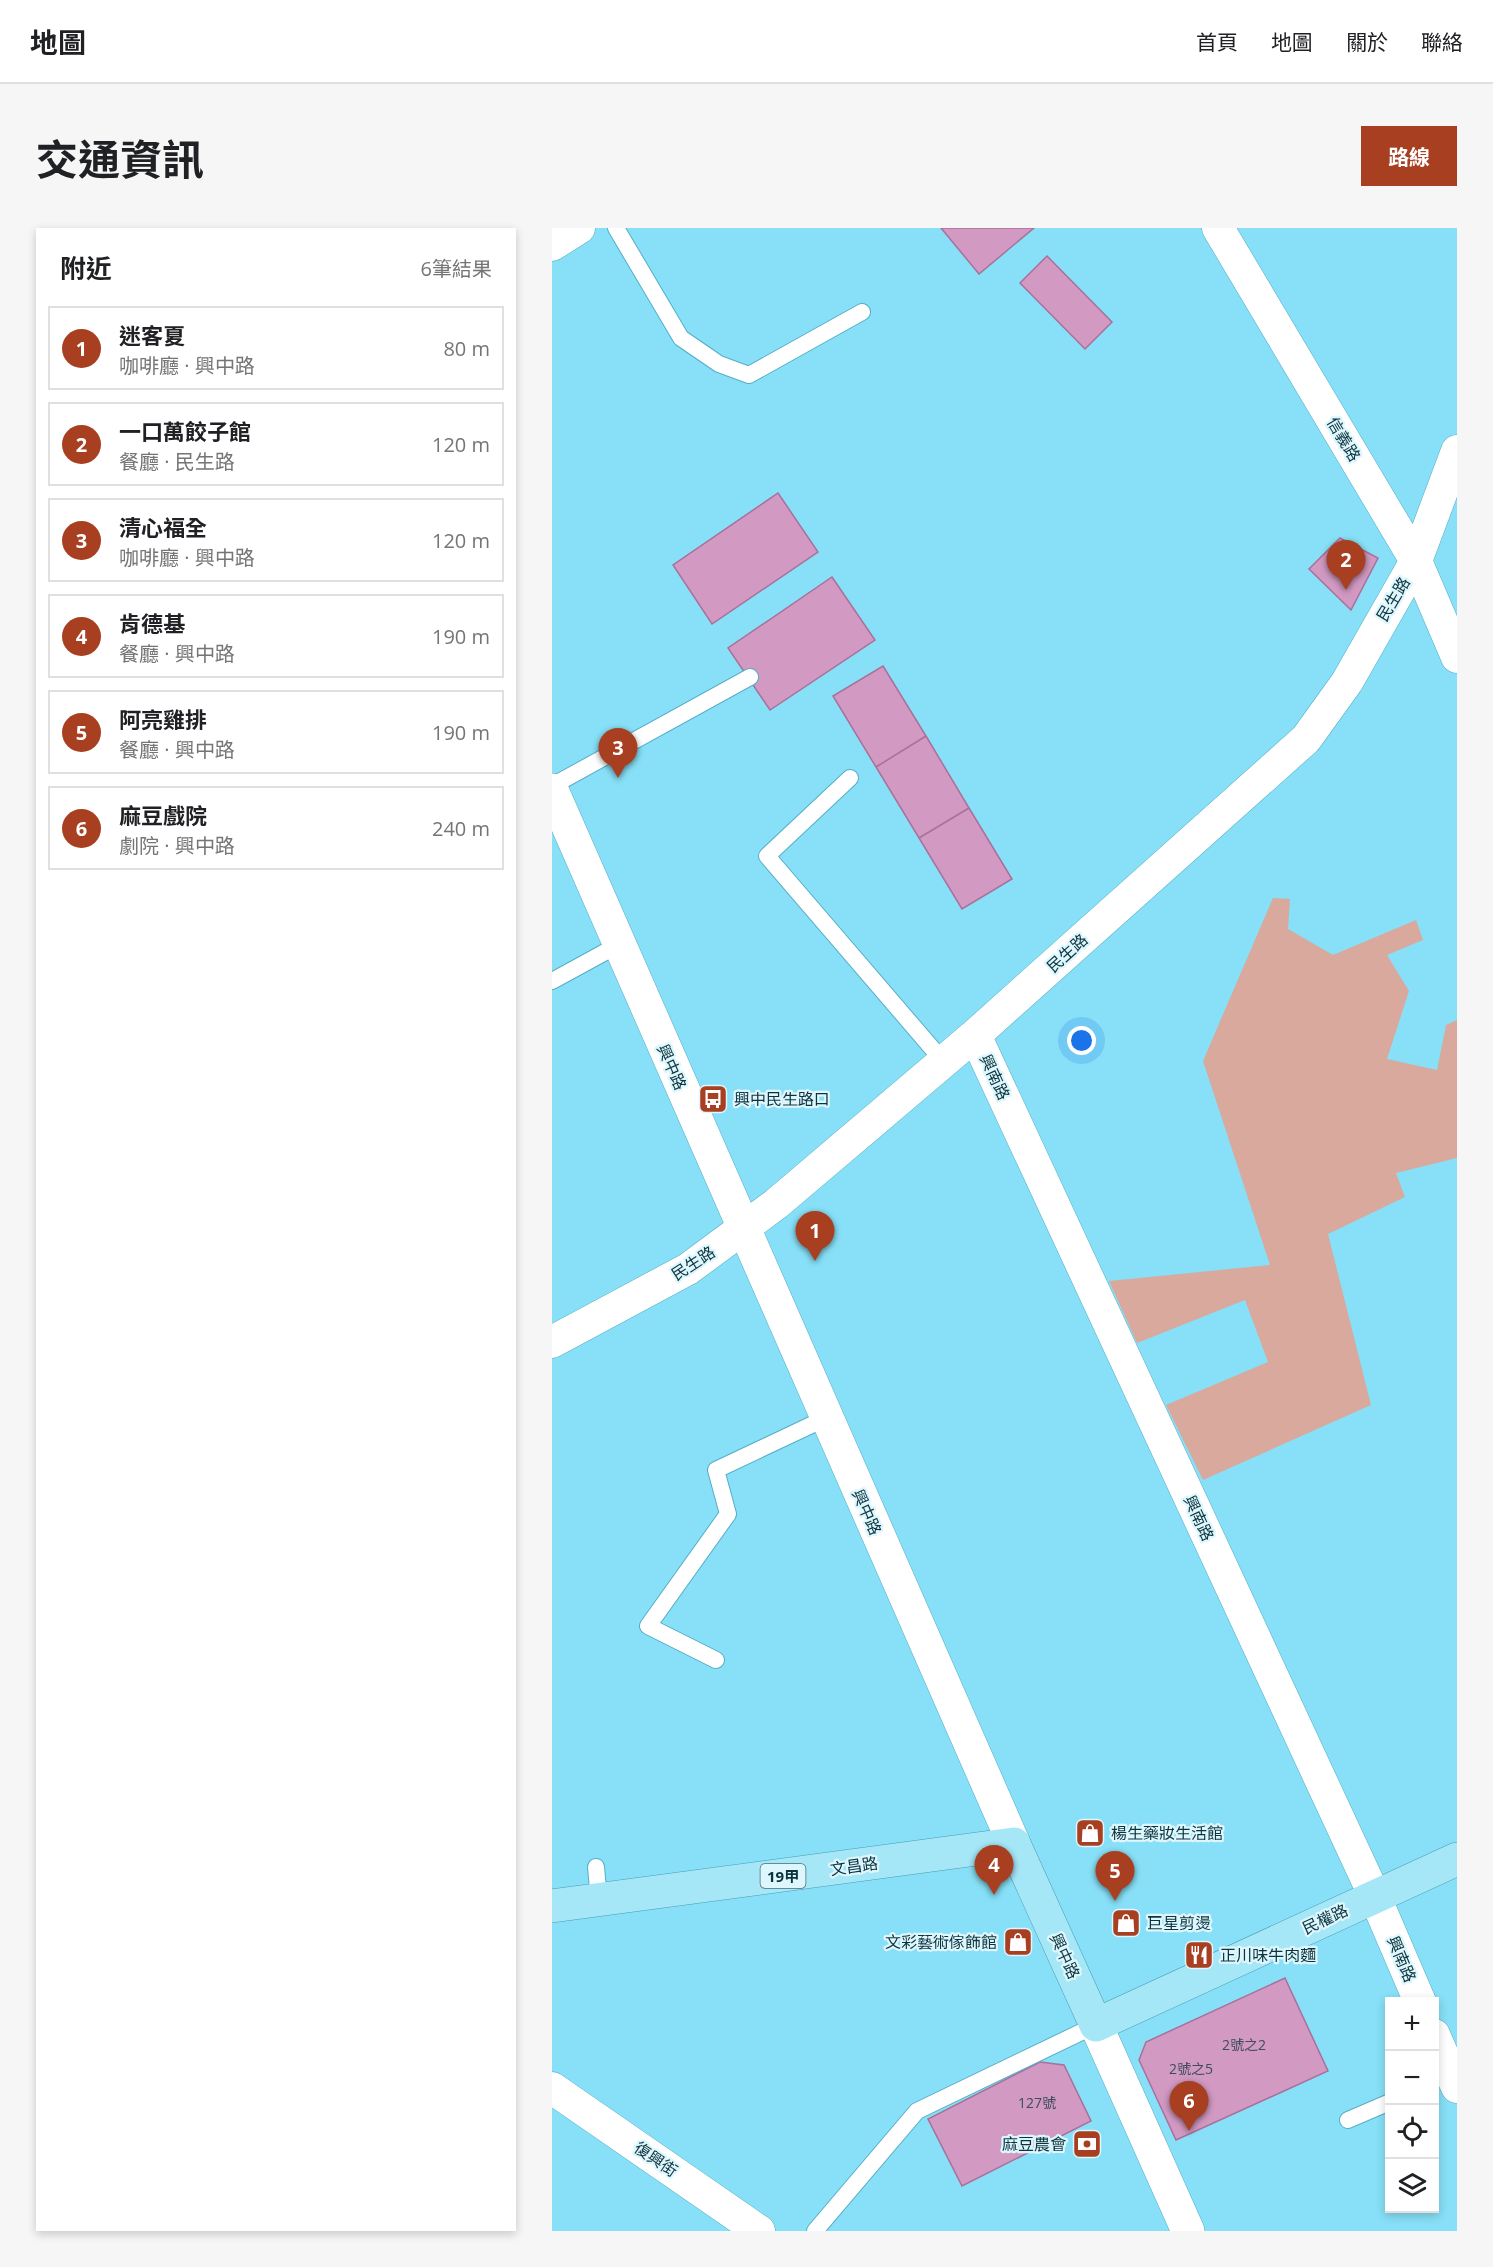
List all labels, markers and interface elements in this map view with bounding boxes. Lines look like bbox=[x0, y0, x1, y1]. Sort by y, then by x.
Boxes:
text: 地圖 bbox=[30, 23, 86, 61]
text: 首頁 bbox=[1196, 28, 1238, 56]
text: 地圖 bbox=[1271, 28, 1313, 56]
text: 關於 bbox=[1346, 28, 1388, 56]
text: 聯絡 bbox=[1421, 28, 1463, 56]
button: 路線 bbox=[1361, 126, 1457, 186]
text: 交通資訊 bbox=[36, 130, 204, 187]
text: 附近 bbox=[60, 250, 112, 286]
text: 6筆結果 bbox=[421, 255, 492, 282]
text: 迷客夏 bbox=[119, 320, 185, 350]
text: 1 bbox=[76, 335, 87, 362]
text: 80 m bbox=[443, 335, 490, 362]
text: 咖啡廳 · 興中路 bbox=[119, 352, 255, 379]
street label: 信義路 bbox=[1322, 413, 1366, 465]
text: 一口萬餃子館 bbox=[119, 416, 251, 446]
text: 2 bbox=[76, 431, 87, 458]
text: 120 m bbox=[432, 431, 490, 458]
text: 餐廳 · 民生路 bbox=[119, 448, 235, 475]
text: 清心福全 bbox=[119, 512, 207, 542]
text: 3 bbox=[76, 527, 87, 554]
text: 120 m bbox=[432, 527, 490, 554]
pin: 2 bbox=[1326, 540, 1366, 590]
text: 咖啡廳 · 興中路 bbox=[119, 544, 255, 571]
street label: 民生路 bbox=[1371, 573, 1415, 625]
text: 肯德基 bbox=[119, 608, 185, 638]
text: 4 bbox=[76, 623, 87, 650]
text: 190 m bbox=[432, 623, 490, 650]
text: 餐廳 · 興中路 bbox=[119, 640, 235, 667]
text: 阿亮雞排 bbox=[119, 704, 207, 734]
text: 5 bbox=[76, 719, 87, 746]
text: 190 m bbox=[432, 719, 490, 746]
pin: 3 bbox=[598, 728, 638, 778]
text: 餐廳 · 興中路 bbox=[119, 736, 235, 763]
text: 麻豆戲院 bbox=[119, 800, 207, 830]
text: 6 bbox=[76, 815, 87, 842]
text: 240 m bbox=[432, 815, 490, 842]
text: 劇院 · 興中路 bbox=[119, 832, 235, 859]
street label: 民生路 bbox=[1042, 929, 1092, 977]
your location bbox=[1067, 1026, 1096, 1055]
street label: 興中路 bbox=[652, 1041, 692, 1093]
street label: 興南路 bbox=[975, 1051, 1015, 1103]
bus stop icon: 興中民生路口 bbox=[697, 1083, 729, 1115]
place label: 興中民生路口 bbox=[734, 1088, 830, 1110]
pin: 1 bbox=[796, 1212, 834, 1261]
street label: 民生路 bbox=[667, 1241, 719, 1285]
street label: 興中路 bbox=[847, 1486, 887, 1538]
street label: 興南路 bbox=[1179, 1492, 1219, 1544]
shop icon: 楊生藥妝生活館 bbox=[1074, 1817, 1106, 1849]
place label: 楊生藥妝生活館 bbox=[1111, 1822, 1223, 1844]
pin: 4 bbox=[974, 1846, 1014, 1895]
street label: 文昌路 bbox=[829, 1852, 879, 1880]
pin: 5 bbox=[1096, 1852, 1134, 1901]
road number: 19甲 bbox=[760, 1864, 806, 1888]
street label: 民權路 bbox=[1299, 1899, 1351, 1939]
shop icon: 巨星剪燙 bbox=[1110, 1907, 1142, 1939]
place label: 巨星剪燙 bbox=[1147, 1912, 1211, 1934]
shop icon: 文彩藝術傢飾館 bbox=[1002, 1926, 1034, 1958]
street label: 興中路 bbox=[1045, 1930, 1085, 1982]
place label: 文彩藝術傢飾館 bbox=[885, 1931, 997, 1953]
street label: 興南路 bbox=[1382, 1933, 1422, 1985]
restaurant icon: 正川味牛肉麵 bbox=[1183, 1939, 1215, 1971]
place label: 正川味牛肉麵 bbox=[1220, 1944, 1316, 1966]
map controls bbox=[1385, 1997, 1439, 2213]
button: + bbox=[1385, 1997, 1439, 2051]
house number: 2號之2 bbox=[1222, 2035, 1266, 2054]
button: − bbox=[1385, 2051, 1439, 2105]
house number: 2號之5 bbox=[1169, 2059, 1213, 2078]
pin: 6 bbox=[1170, 2082, 1208, 2131]
house number: 127號 bbox=[1018, 2093, 1056, 2112]
button: locate bbox=[1385, 2105, 1439, 2159]
bank icon: 麻豆農會 bbox=[1071, 2128, 1103, 2160]
place label: 麻豆農會 bbox=[1002, 2133, 1066, 2155]
street label: 復興街 bbox=[630, 2136, 682, 2182]
button: layers bbox=[1385, 2159, 1439, 2213]

